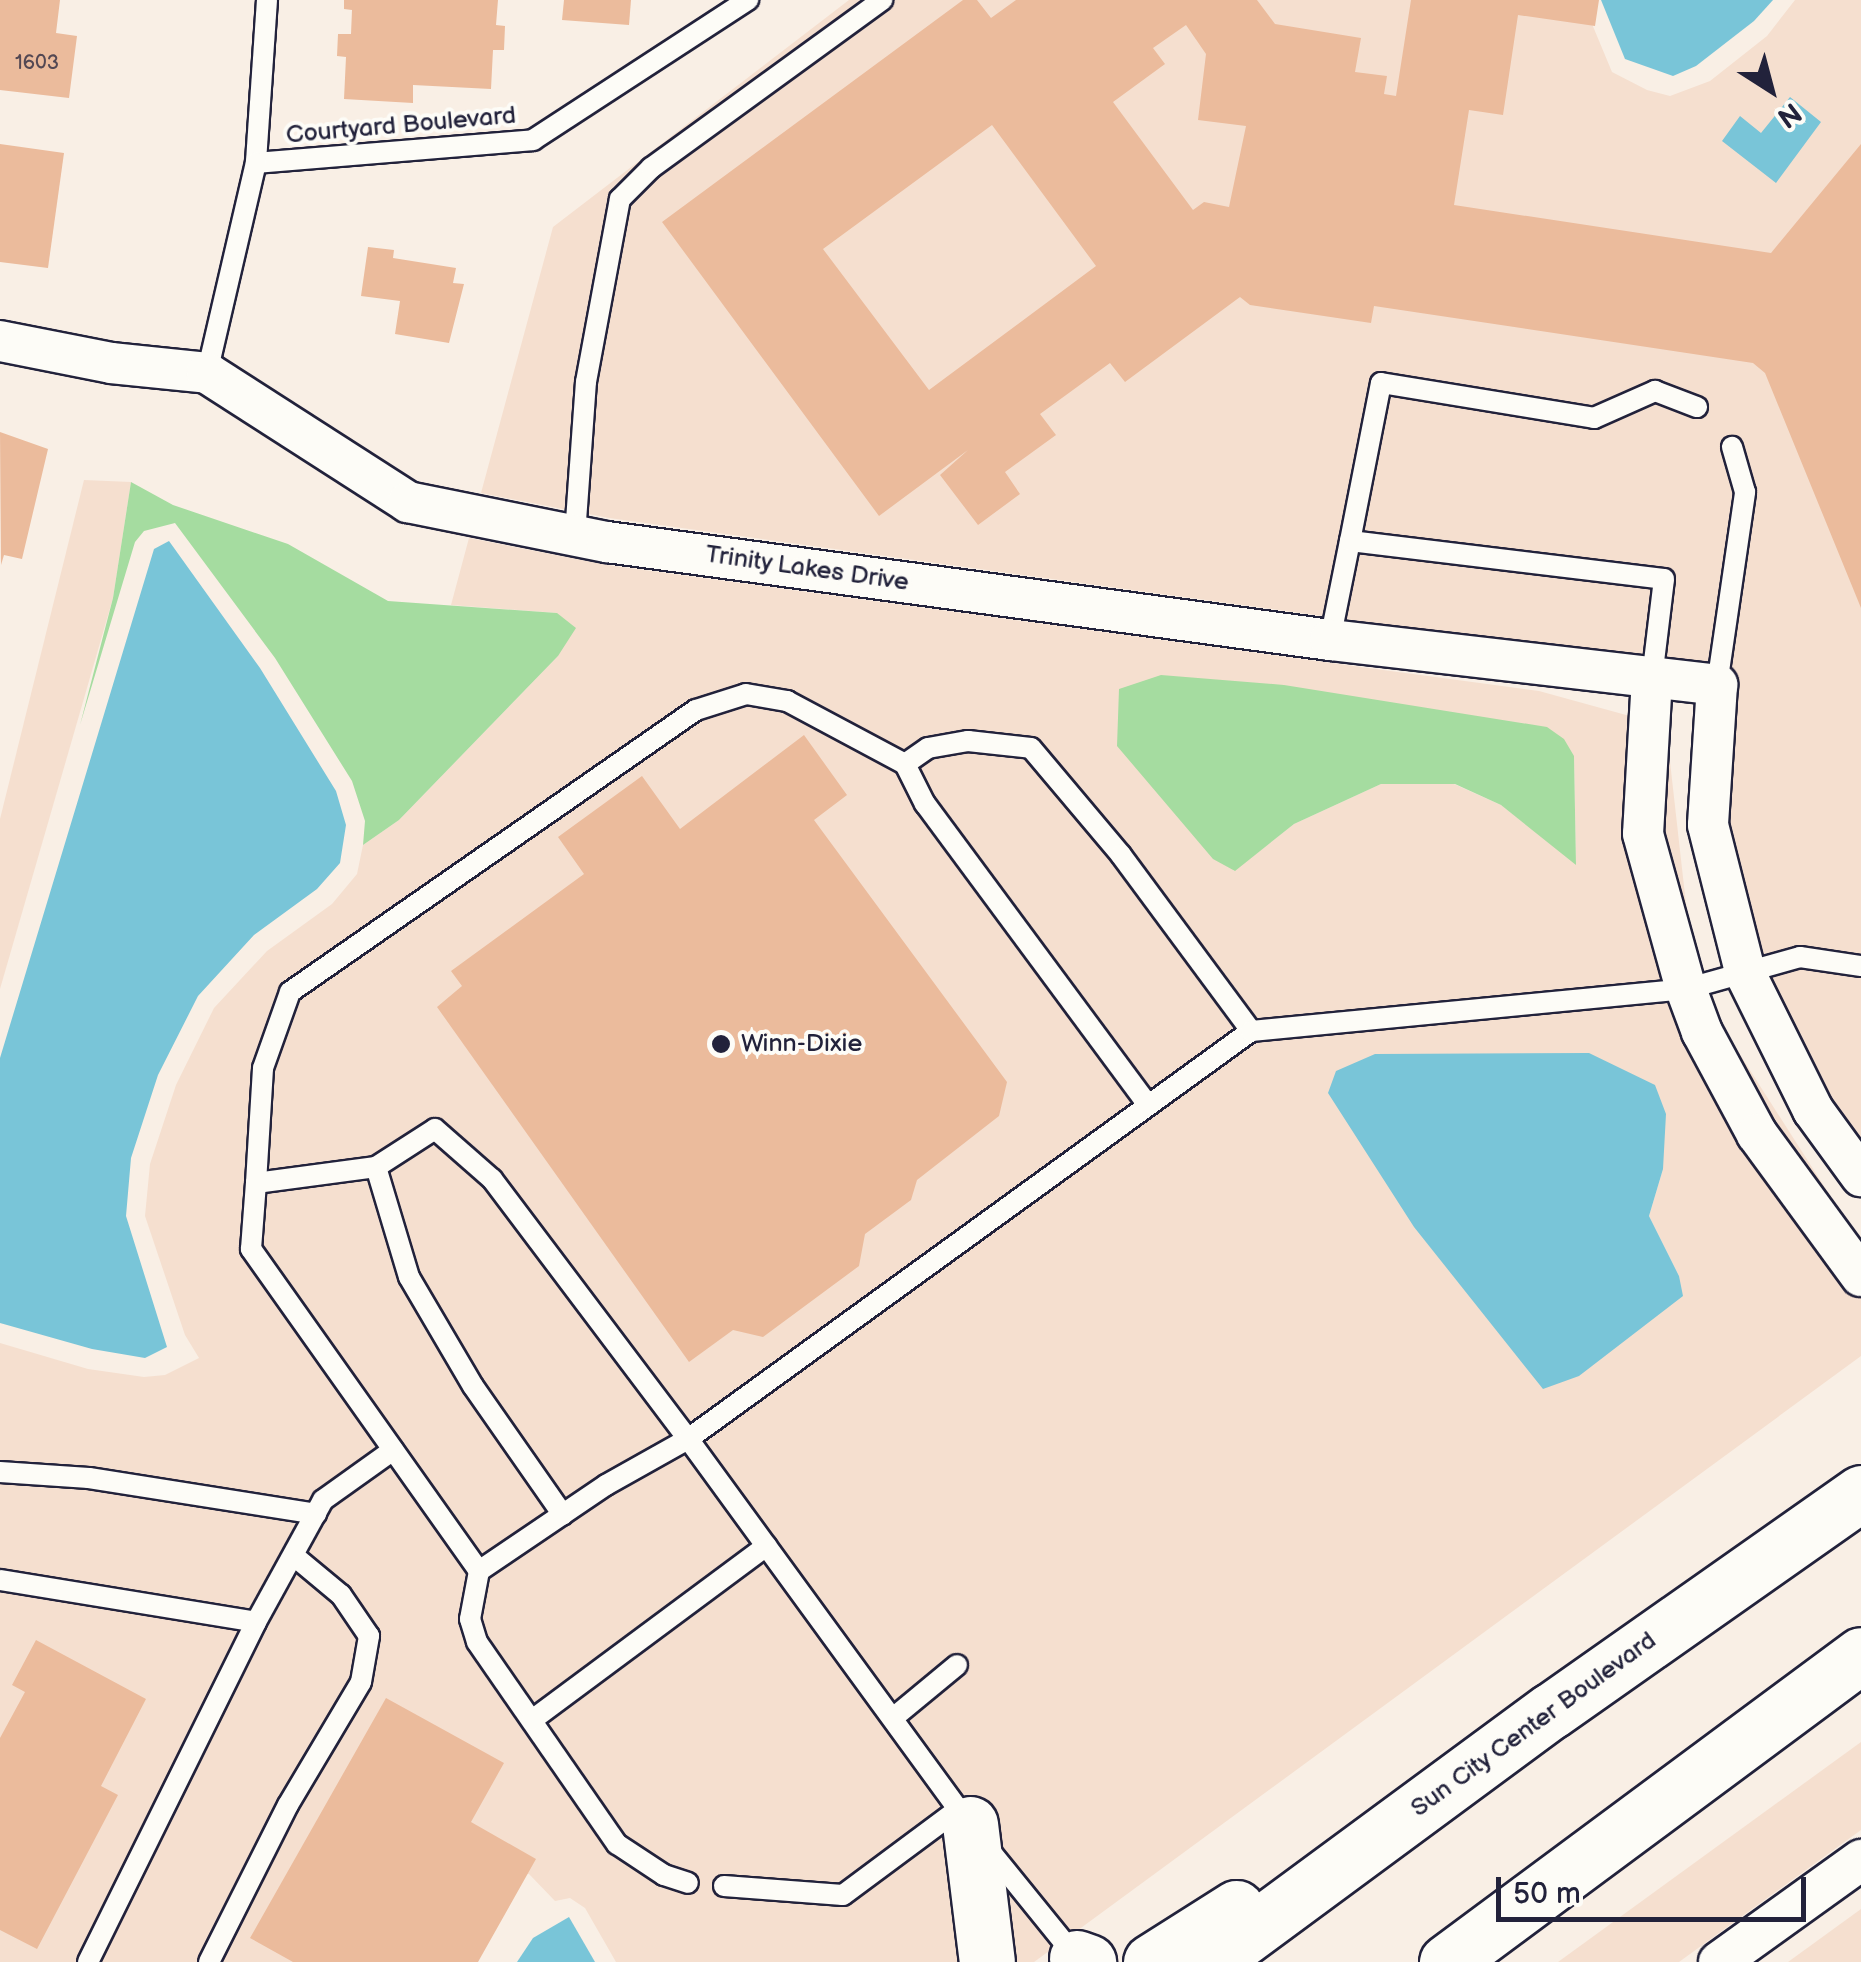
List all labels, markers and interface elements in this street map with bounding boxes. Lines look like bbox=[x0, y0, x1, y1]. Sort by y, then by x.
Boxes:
north arrow bbox=[1721, 40, 1821, 140]
house number: 1603 bbox=[15, 51, 59, 75]
text: N bbox=[1771, 95, 1807, 134]
street label: Courtyard Boulevard bbox=[285, 101, 517, 151]
street label: Trinity Lakes Drive bbox=[703, 540, 911, 598]
place label: Winn-Dixie bbox=[741, 1029, 862, 1059]
marker: Winn-Dixie bbox=[710, 1033, 732, 1055]
street label: Sun City Center Boulevard bbox=[1405, 1625, 1663, 1825]
scale bar bbox=[1501, 1857, 1811, 1919]
text: 50 m bbox=[1513, 1876, 1581, 1912]

